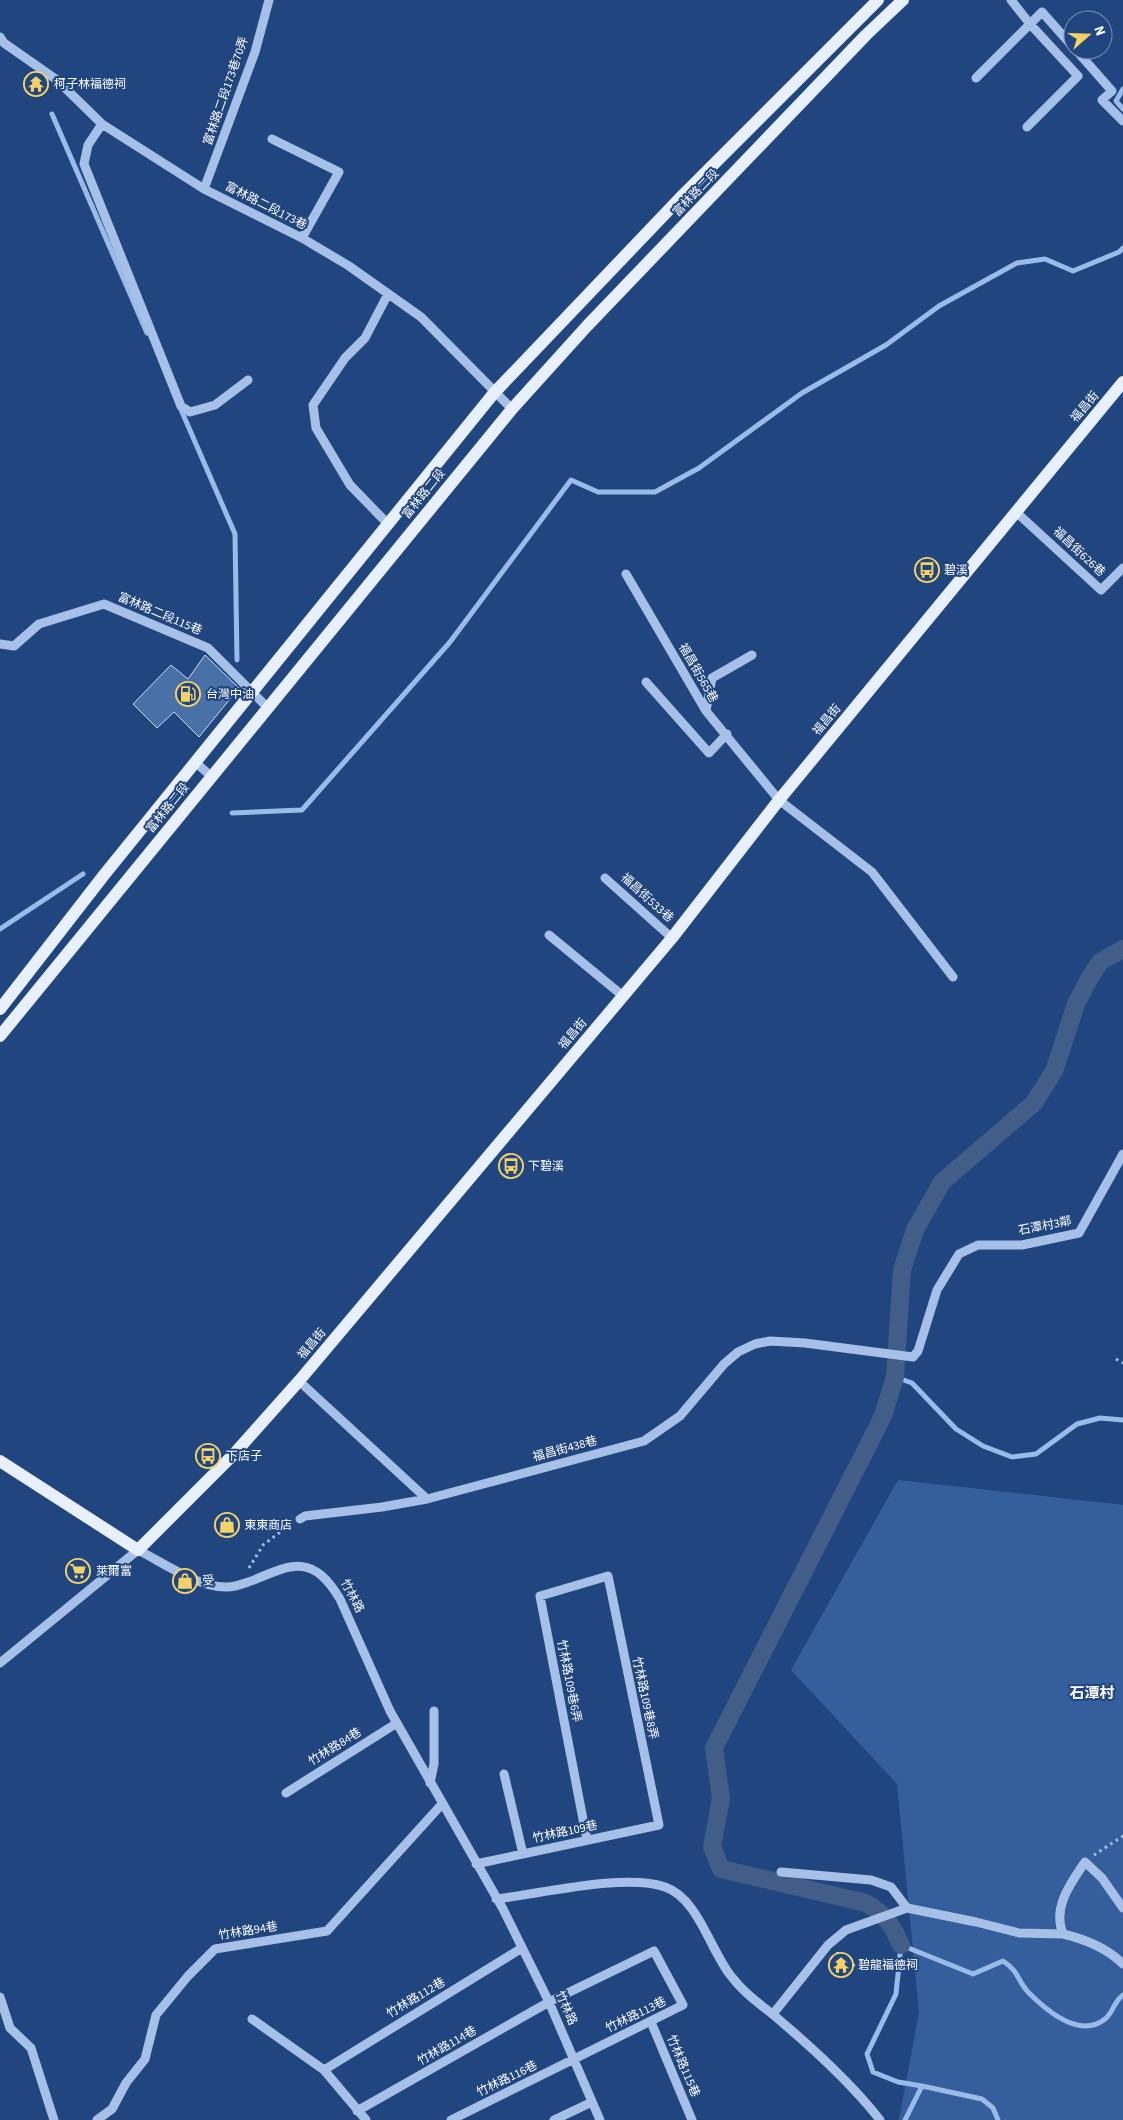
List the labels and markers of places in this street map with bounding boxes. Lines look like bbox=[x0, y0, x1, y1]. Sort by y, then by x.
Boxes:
temple icon: 柯子林福德祠 bbox=[23, 71, 49, 97]
place label: 柯子林福德祠 bbox=[54, 76, 126, 93]
bus stop icon: 碧溪 bbox=[914, 557, 940, 583]
place label: 碧溪 bbox=[944, 562, 968, 579]
fuel station icon: 台灣中油 bbox=[175, 681, 201, 707]
place label: 台灣中油 bbox=[206, 686, 254, 703]
bus stop icon: 下碧溪 bbox=[498, 1153, 524, 1179]
place label: 下碧溪 bbox=[528, 1158, 564, 1175]
bus stop icon: 下店子 bbox=[195, 1443, 221, 1469]
place label: 下店子 bbox=[226, 1448, 262, 1465]
shop icon: 東東商店 bbox=[214, 1512, 240, 1538]
place label: 東東商店 bbox=[244, 1517, 292, 1534]
supermarket icon: 萊爾富 bbox=[65, 1558, 91, 1584]
place label: 萊爾富 bbox=[96, 1563, 132, 1580]
shop icon: 受 bbox=[172, 1568, 198, 1594]
place label: 受 bbox=[202, 1573, 214, 1590]
temple icon: 碧龍福德祠 bbox=[828, 1952, 854, 1978]
place label: 碧龍福德祠 bbox=[858, 1957, 918, 1974]

